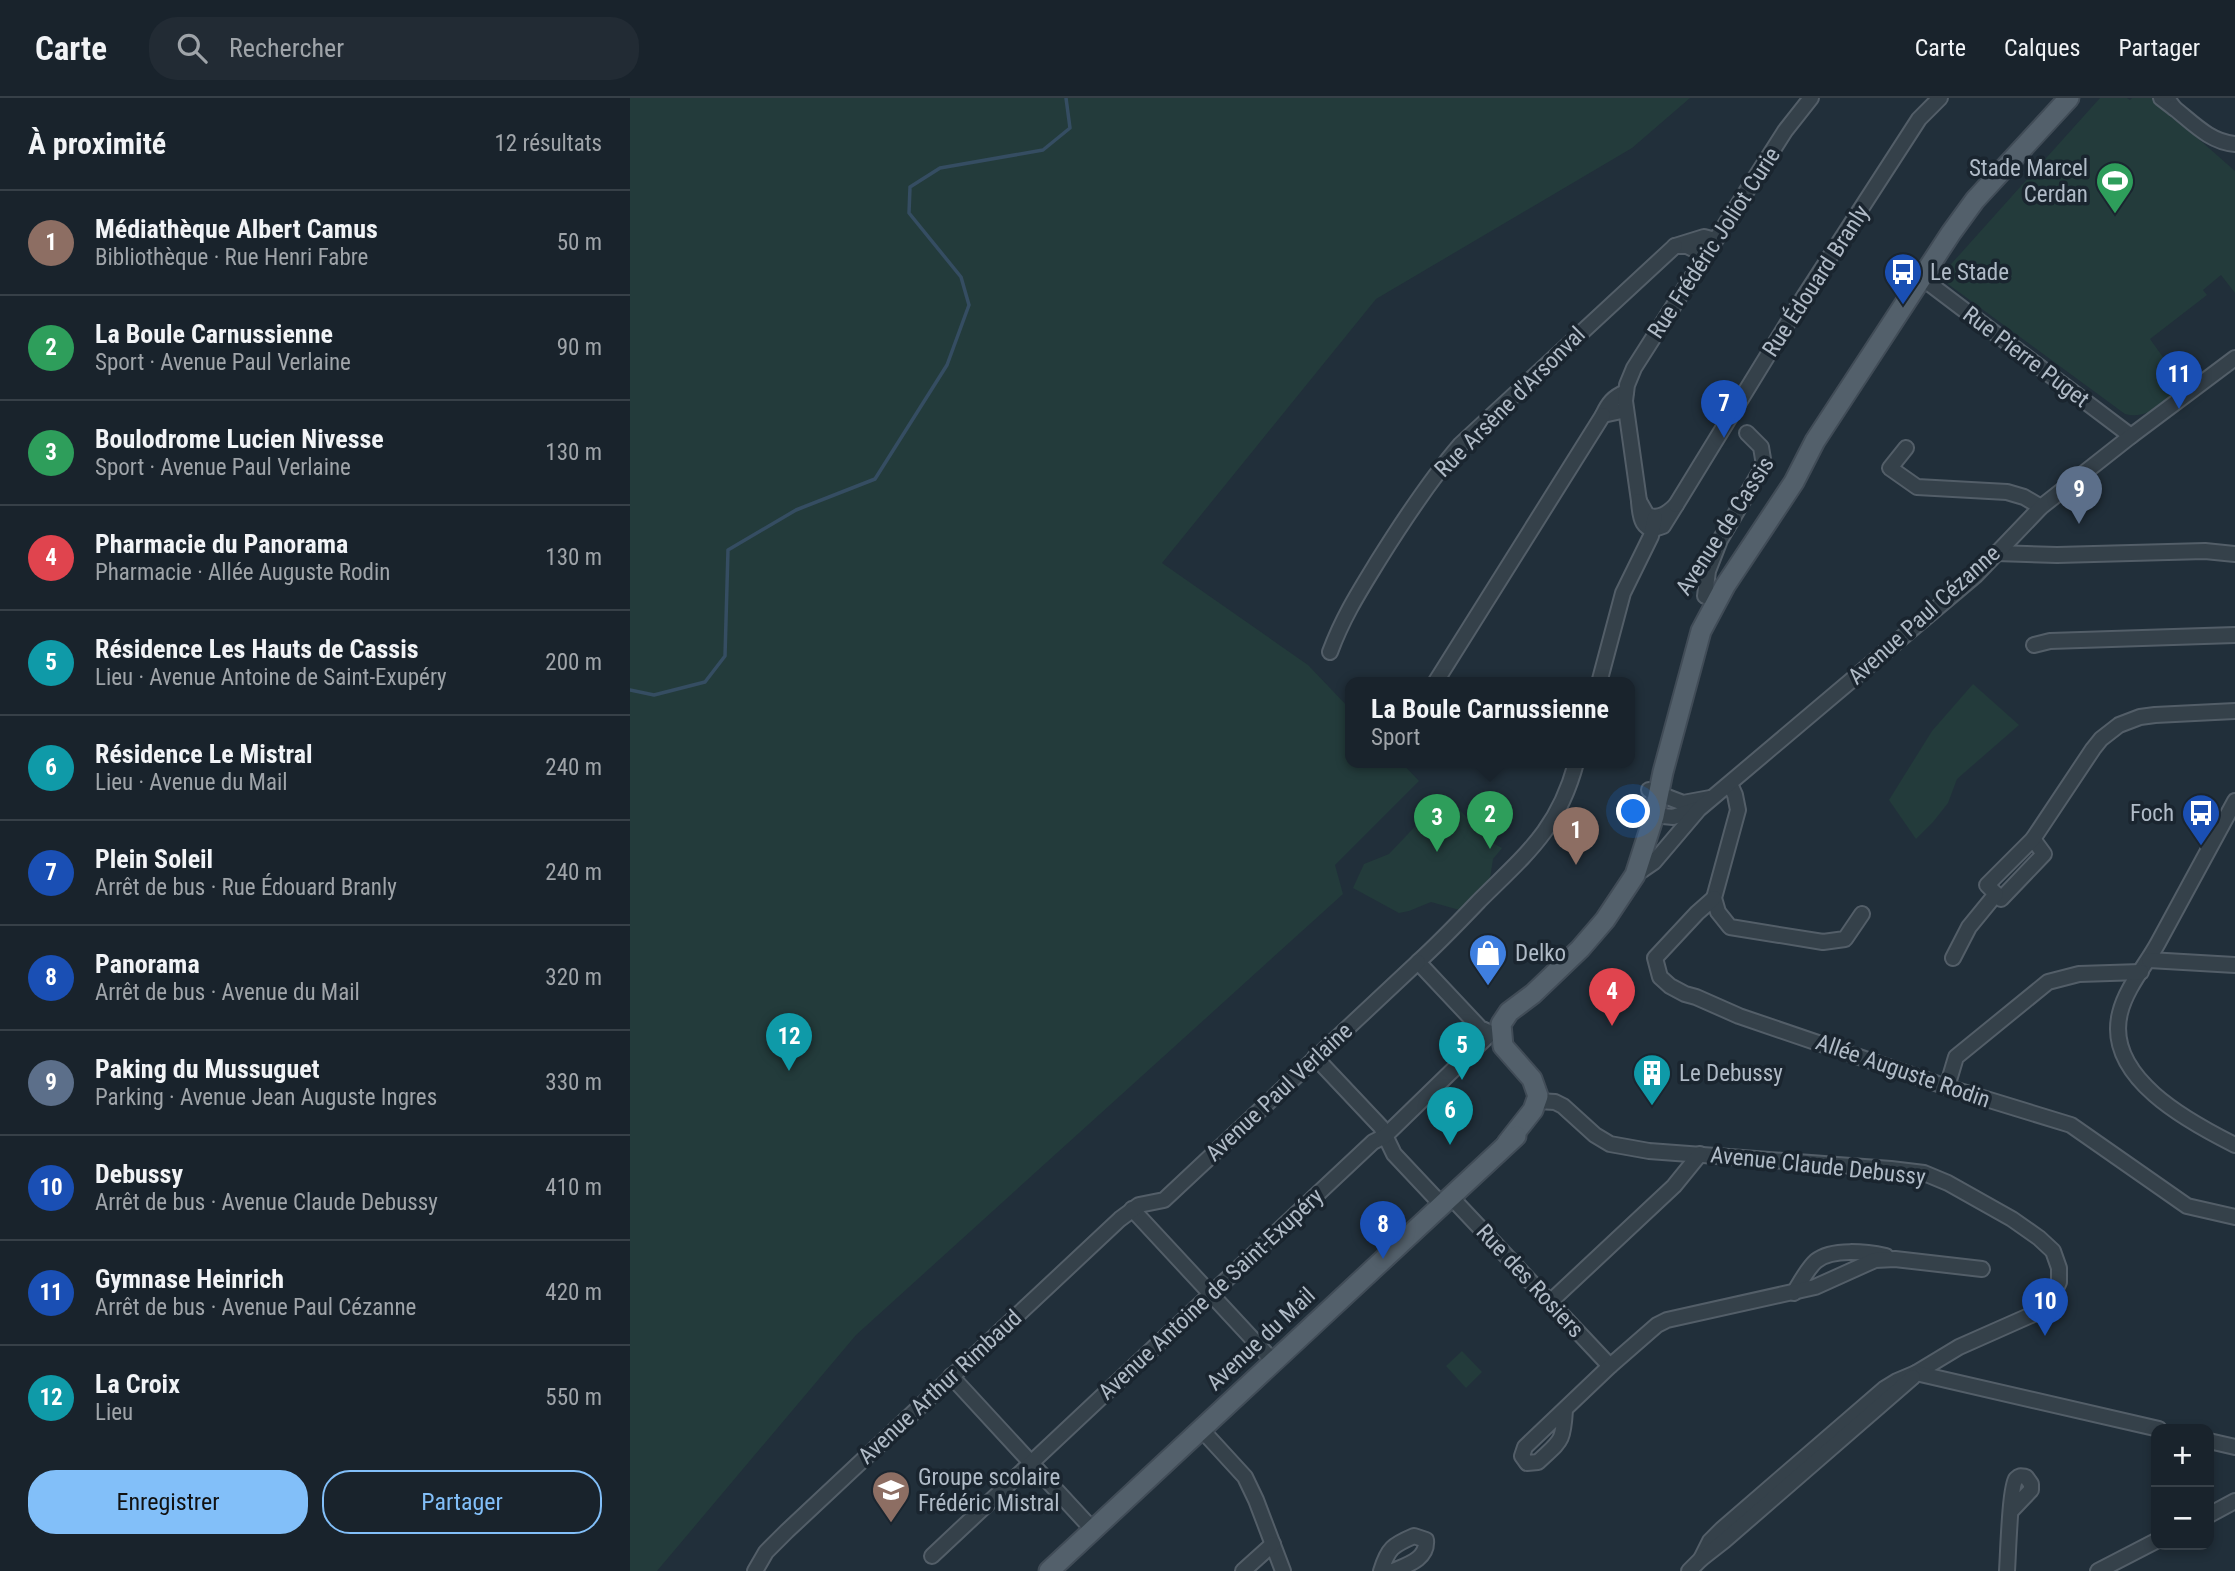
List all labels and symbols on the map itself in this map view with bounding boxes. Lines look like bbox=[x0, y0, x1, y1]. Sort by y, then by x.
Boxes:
street label: Rue Frédéric Joliot Curie bbox=[1642, 142, 1786, 344]
place label: Stade Marcel Cerdan bbox=[1969, 155, 2088, 208]
sports icon: Stade Marcel Cerdan bbox=[2094, 160, 2136, 215]
street label: Rue Édouard Branly bbox=[1756, 199, 1875, 362]
bus stop icon: Le Stade bbox=[1882, 251, 1924, 306]
place label: Le Stade bbox=[1930, 259, 2009, 286]
street label: Rue Pierre Puget bbox=[1958, 301, 2094, 413]
street label: Rue Arsène d'Arsonval bbox=[1429, 321, 1591, 483]
pin: 11 bbox=[2156, 351, 2202, 409]
pin: 7 bbox=[1701, 380, 1747, 438]
street label: Avenue de Cassis bbox=[1670, 452, 1780, 600]
pin: 9 bbox=[2056, 466, 2102, 524]
street label: Avenue Paul Cézanne bbox=[1843, 540, 2005, 690]
pin: 2 bbox=[1467, 791, 1513, 849]
bus stop icon: Foch bbox=[2180, 792, 2222, 847]
pin: 3 bbox=[1414, 794, 1460, 852]
your location bbox=[1616, 794, 1650, 828]
place label: Foch bbox=[2130, 800, 2174, 827]
pin: 1 bbox=[1553, 807, 1599, 865]
shop icon: Delko bbox=[1467, 932, 1509, 987]
place label: Delko bbox=[1515, 940, 1566, 967]
pin: 4 bbox=[1589, 968, 1635, 1026]
pin: 12 bbox=[766, 1013, 812, 1071]
street label: Avenue Paul Verlaine bbox=[1200, 1017, 1358, 1167]
pin: 5 bbox=[1439, 1022, 1485, 1080]
street label: Allée Auguste Rodin bbox=[1812, 1029, 1994, 1113]
building icon: Le Debussy bbox=[1631, 1052, 1673, 1107]
place label: Le Debussy bbox=[1679, 1060, 1783, 1087]
pin: 6 bbox=[1427, 1087, 1473, 1145]
street label: Avenue Claude Debussy bbox=[1709, 1141, 1927, 1191]
street label: Avenue Antoine de Saint-Exupéry bbox=[1093, 1182, 1329, 1405]
pin: 8 bbox=[1360, 1201, 1406, 1259]
street label: Rue des Rosiers bbox=[1471, 1219, 1589, 1343]
pin: 10 bbox=[2022, 1278, 2068, 1336]
street label: Avenue du Mail bbox=[1201, 1282, 1321, 1396]
street label: Avenue Arthur Rimbaud bbox=[853, 1304, 1027, 1470]
place label: Groupe scolaire Frédéric Mistral bbox=[918, 1464, 1060, 1517]
school or university icon: Groupe scolaire Frédéric Mistral bbox=[870, 1469, 912, 1524]

